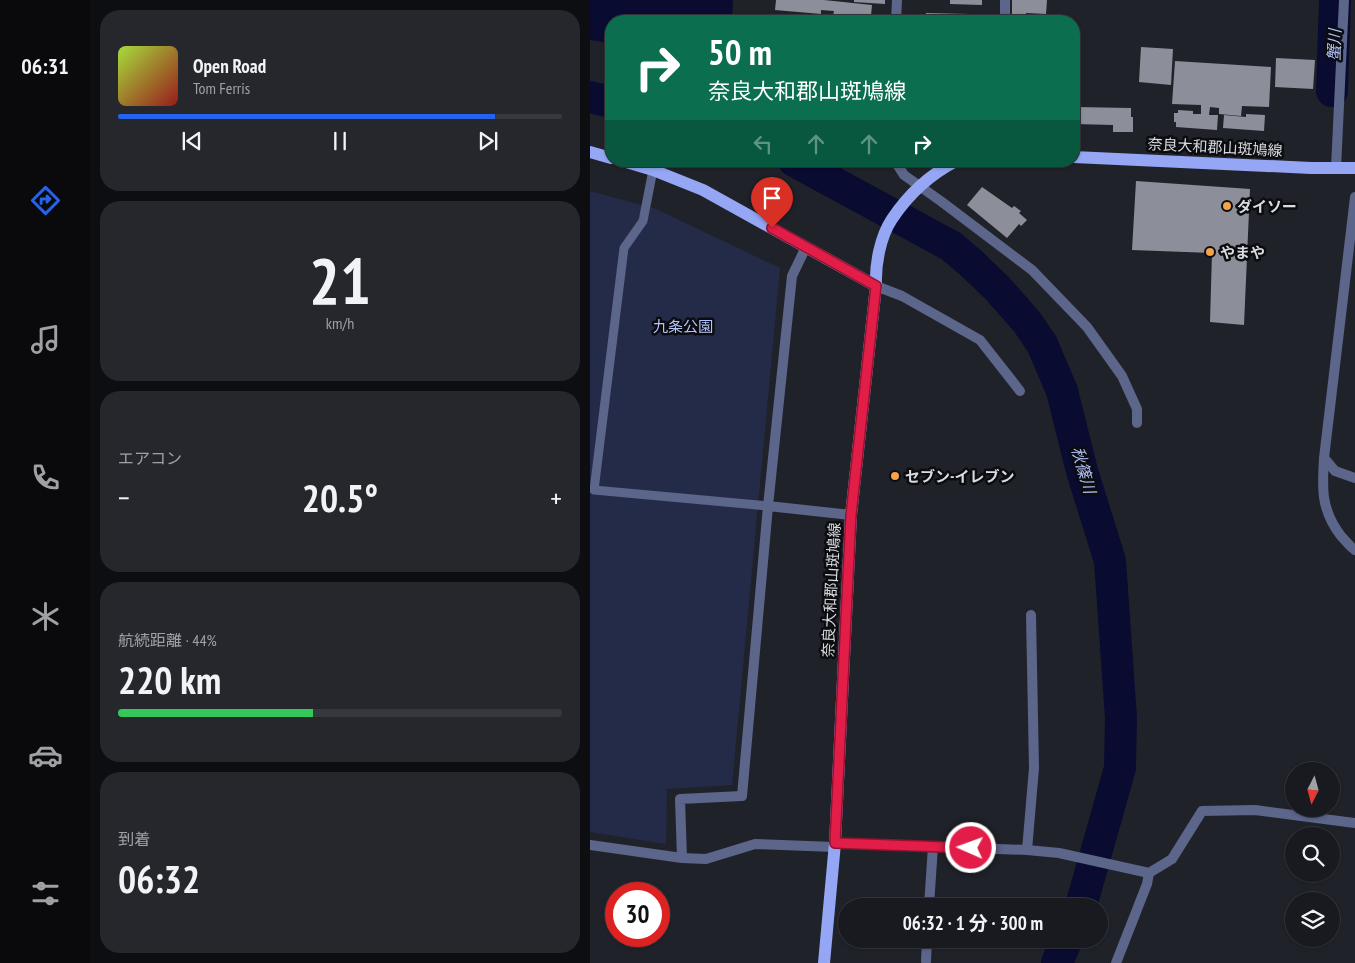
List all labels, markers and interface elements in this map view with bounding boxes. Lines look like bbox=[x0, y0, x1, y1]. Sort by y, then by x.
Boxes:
water label: 蟹川 bbox=[1323, 27, 1345, 61]
text: 50 m bbox=[708, 29, 772, 75]
icon: right bbox=[625, 35, 690, 100]
text: 06:31 bbox=[21, 52, 69, 80]
text: Open Road bbox=[193, 54, 266, 78]
text: 奈良大和郡山斑鳩線 bbox=[708, 77, 906, 105]
text: Tom Ferris bbox=[193, 78, 250, 98]
icon: previous bbox=[178, 127, 206, 155]
icon: pause bbox=[326, 127, 354, 155]
icon: next bbox=[474, 127, 502, 155]
icon: left bbox=[749, 130, 777, 158]
icon: ahead bbox=[802, 130, 830, 158]
icon: ahead bbox=[855, 130, 883, 158]
icon: right bbox=[908, 130, 936, 158]
street label: 奈良大和郡山斑鳩線 bbox=[1147, 134, 1283, 160]
pin bbox=[751, 177, 793, 228]
icon: directions bbox=[28, 183, 63, 218]
icon: arrive bbox=[758, 184, 786, 212]
place label: ダイソー bbox=[1237, 197, 1297, 216]
marker: ダイソー bbox=[1221, 200, 1233, 212]
text: 21 bbox=[309, 238, 371, 322]
place label: やまや bbox=[1220, 243, 1265, 262]
marker: やまや bbox=[1204, 246, 1216, 258]
text: km/h bbox=[326, 313, 354, 333]
park label: 九条公園 bbox=[653, 317, 713, 336]
icon: music bbox=[28, 322, 63, 357]
water label: 秋篠川 bbox=[1068, 444, 1101, 498]
text: エアコン bbox=[118, 448, 182, 468]
icon: phone bbox=[28, 460, 63, 495]
place label: セブン-イレブン bbox=[905, 467, 1014, 486]
marker: セブン-イレブン bbox=[889, 470, 901, 482]
text: 20.5° bbox=[302, 473, 378, 522]
text: − bbox=[118, 479, 130, 516]
text: + bbox=[550, 479, 562, 516]
street label: 奈良大和郡山斑鳩線 bbox=[818, 522, 844, 658]
icon: climate bbox=[28, 599, 63, 634]
text: 航続距離 · 44% bbox=[118, 630, 217, 650]
text: 220 km bbox=[118, 655, 221, 704]
icon: car bbox=[28, 738, 63, 773]
north arrow bbox=[1285, 762, 1340, 818]
map controls bbox=[1285, 762, 1340, 947]
position arrow bbox=[944, 821, 996, 873]
button: search bbox=[1285, 827, 1340, 882]
text: 到着 bbox=[118, 829, 150, 849]
text: 06:32 bbox=[118, 854, 200, 903]
icon: filters bbox=[28, 876, 63, 911]
speed limit sign: 30 bbox=[605, 882, 670, 947]
button: layers bbox=[1285, 892, 1340, 947]
text: 06:32 · 1 分 · 300 m bbox=[903, 911, 1043, 935]

